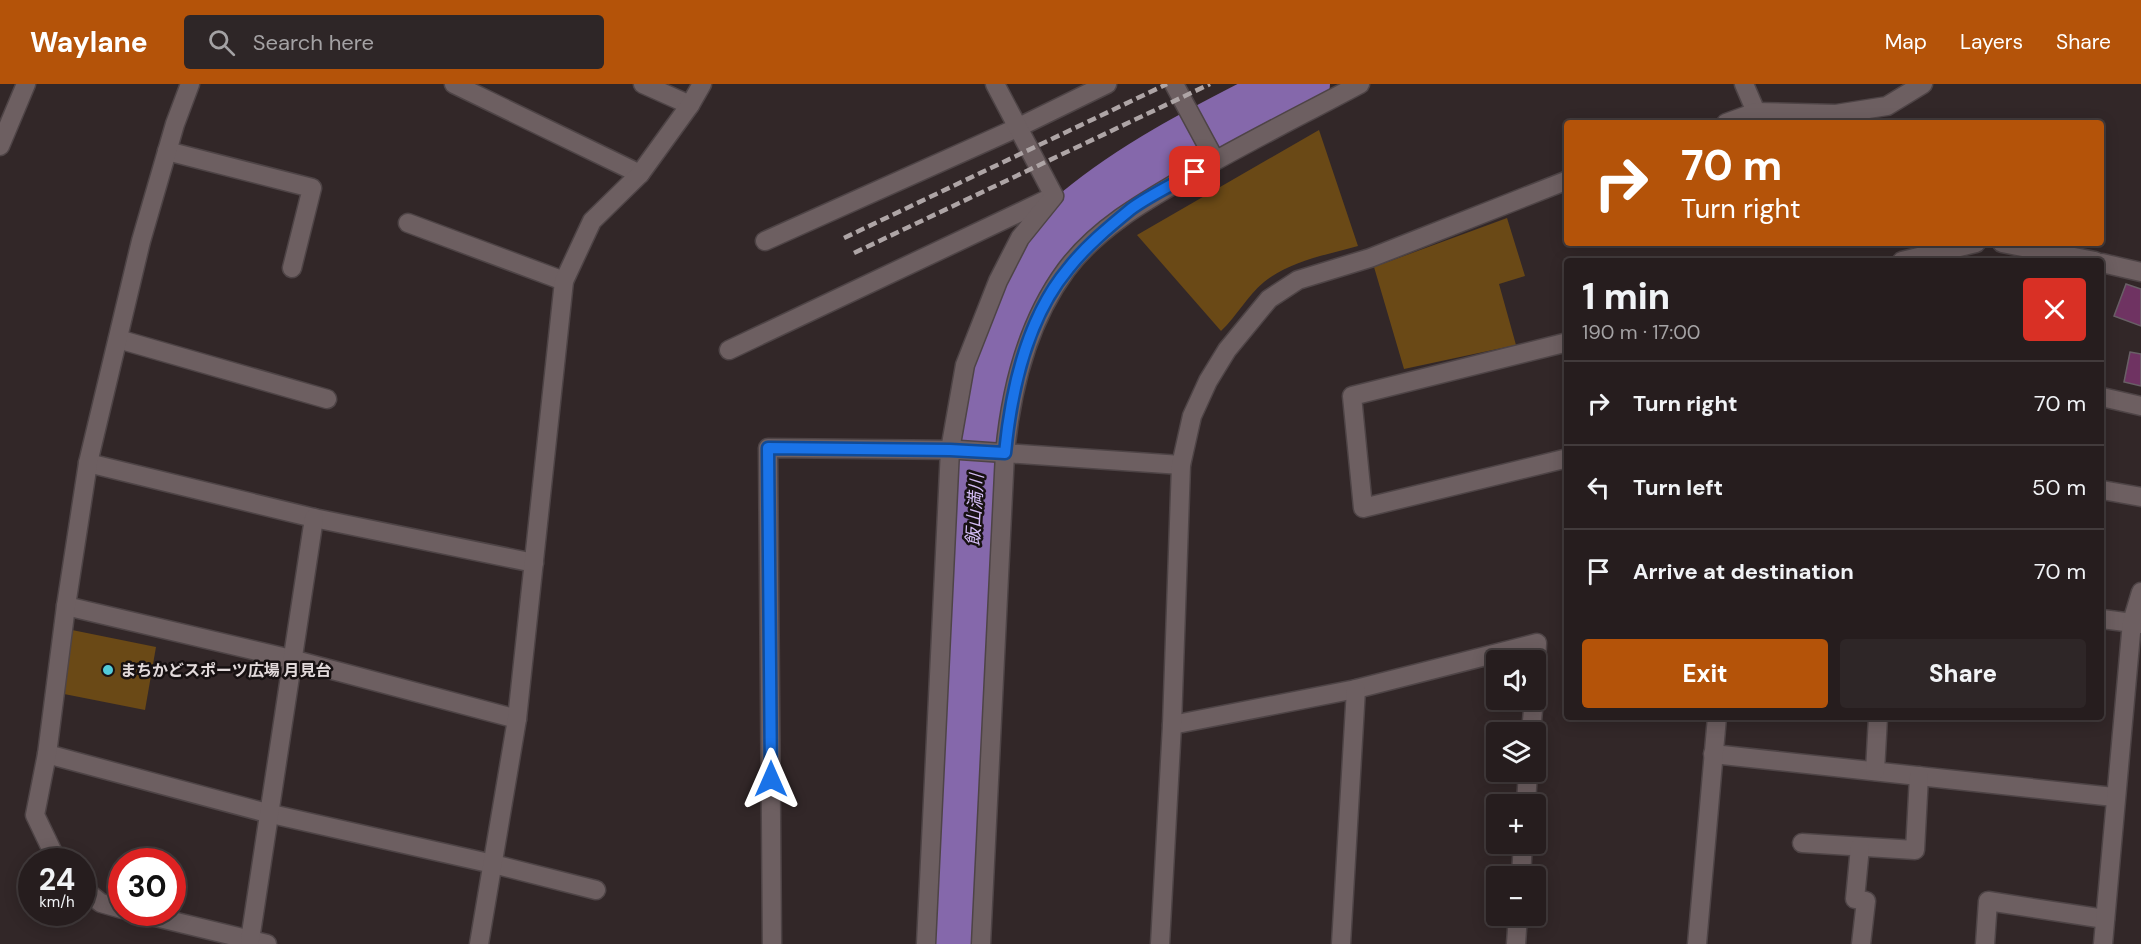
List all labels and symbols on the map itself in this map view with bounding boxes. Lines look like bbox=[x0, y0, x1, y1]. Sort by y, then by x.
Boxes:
pin bbox=[1169, 146, 1220, 197]
water label: 飯山満川 bbox=[961, 471, 989, 547]
place label: まちかどスポーツ広場 月見台 bbox=[120, 660, 331, 681]
marker: まちかどスポーツ広場 月見台 bbox=[101, 663, 115, 677]
position arrow bbox=[739, 747, 803, 811]
speed limit sign: 30 bbox=[108, 848, 186, 926]

